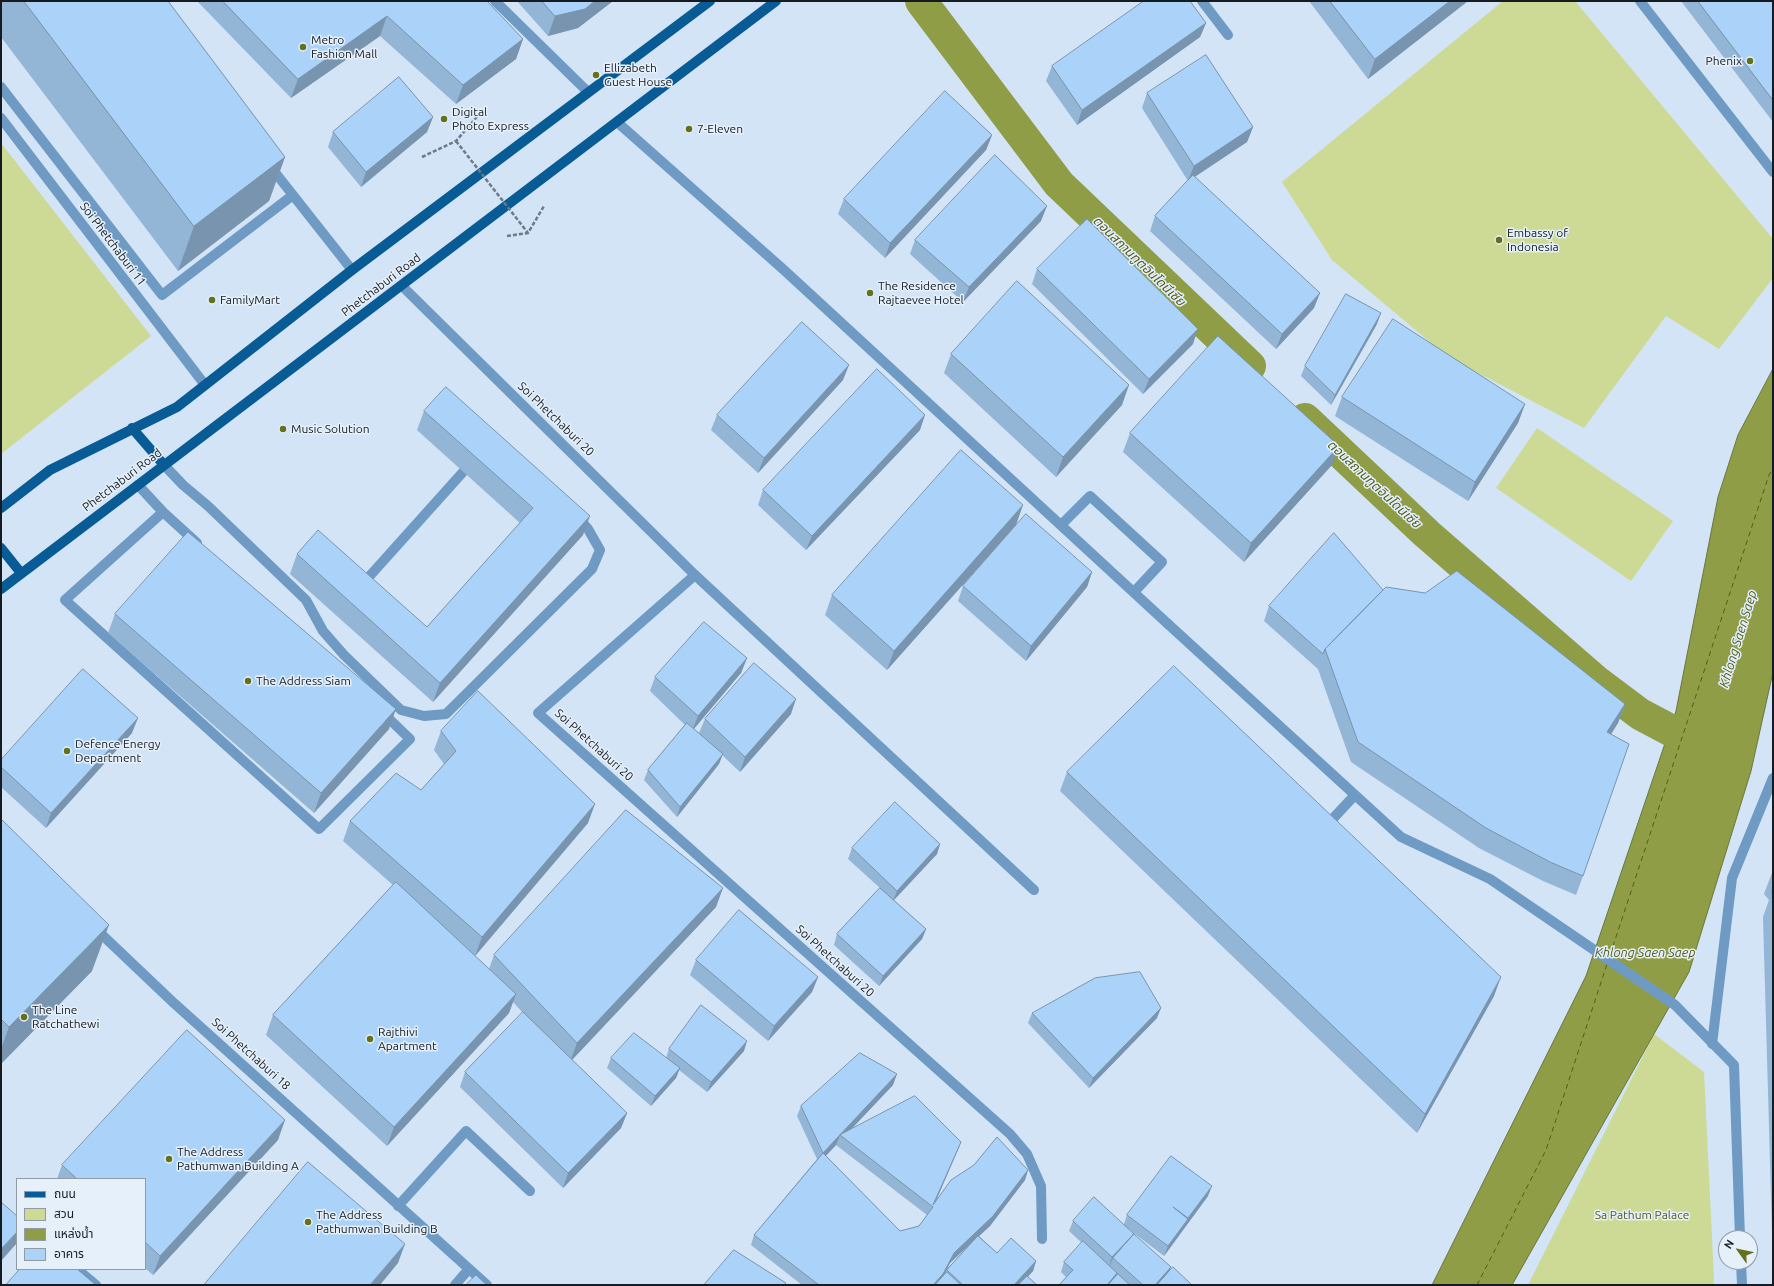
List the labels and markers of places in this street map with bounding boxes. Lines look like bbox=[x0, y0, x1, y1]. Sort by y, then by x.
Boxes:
place label: Metro Fashion Mall bbox=[311, 33, 378, 61]
marker: Metro Fashion Mall bbox=[298, 42, 308, 52]
place label: Phenix bbox=[1706, 54, 1742, 68]
marker: Phenix bbox=[1745, 56, 1755, 66]
place label: Ellizabeth Guest House bbox=[604, 61, 672, 89]
marker: Ellizabeth Guest House bbox=[591, 70, 601, 80]
place label: Digital Photo Express bbox=[452, 105, 529, 133]
marker: Digital Photo Express bbox=[439, 114, 449, 124]
place label: 7-Eleven bbox=[697, 122, 743, 136]
marker: 7-Eleven bbox=[684, 124, 694, 134]
place label: Embassy of Indonesia bbox=[1507, 226, 1568, 254]
marker: Embassy of Indonesia bbox=[1494, 235, 1504, 245]
place label: The Residence Rajtaevee Hotel bbox=[878, 279, 964, 307]
marker: The Residence Rajtaevee Hotel bbox=[865, 288, 875, 298]
place label: FamilyMart bbox=[220, 293, 280, 307]
marker: FamilyMart bbox=[207, 295, 217, 305]
place label: Music Solution bbox=[291, 422, 370, 436]
marker: Music Solution bbox=[278, 424, 288, 434]
place label: The Address Siam bbox=[256, 674, 351, 688]
marker: The Address Siam bbox=[243, 676, 253, 686]
place label: Defence Energy Department bbox=[75, 737, 160, 765]
marker: Defence Energy Department bbox=[62, 746, 72, 756]
place label: The Line Ratchathewi bbox=[32, 1003, 99, 1031]
marker: The Line Ratchathewi bbox=[19, 1012, 29, 1022]
place label: Rajthivi Apartment bbox=[378, 1025, 437, 1053]
marker: Rajthivi Apartment bbox=[365, 1034, 375, 1044]
place label: The Address Pathumwan Building A bbox=[177, 1145, 299, 1173]
marker: The Address Pathumwan Building A bbox=[164, 1154, 174, 1164]
place label: The Address Pathumwan Building B bbox=[316, 1208, 438, 1236]
marker: The Address Pathumwan Building B bbox=[303, 1217, 313, 1227]

